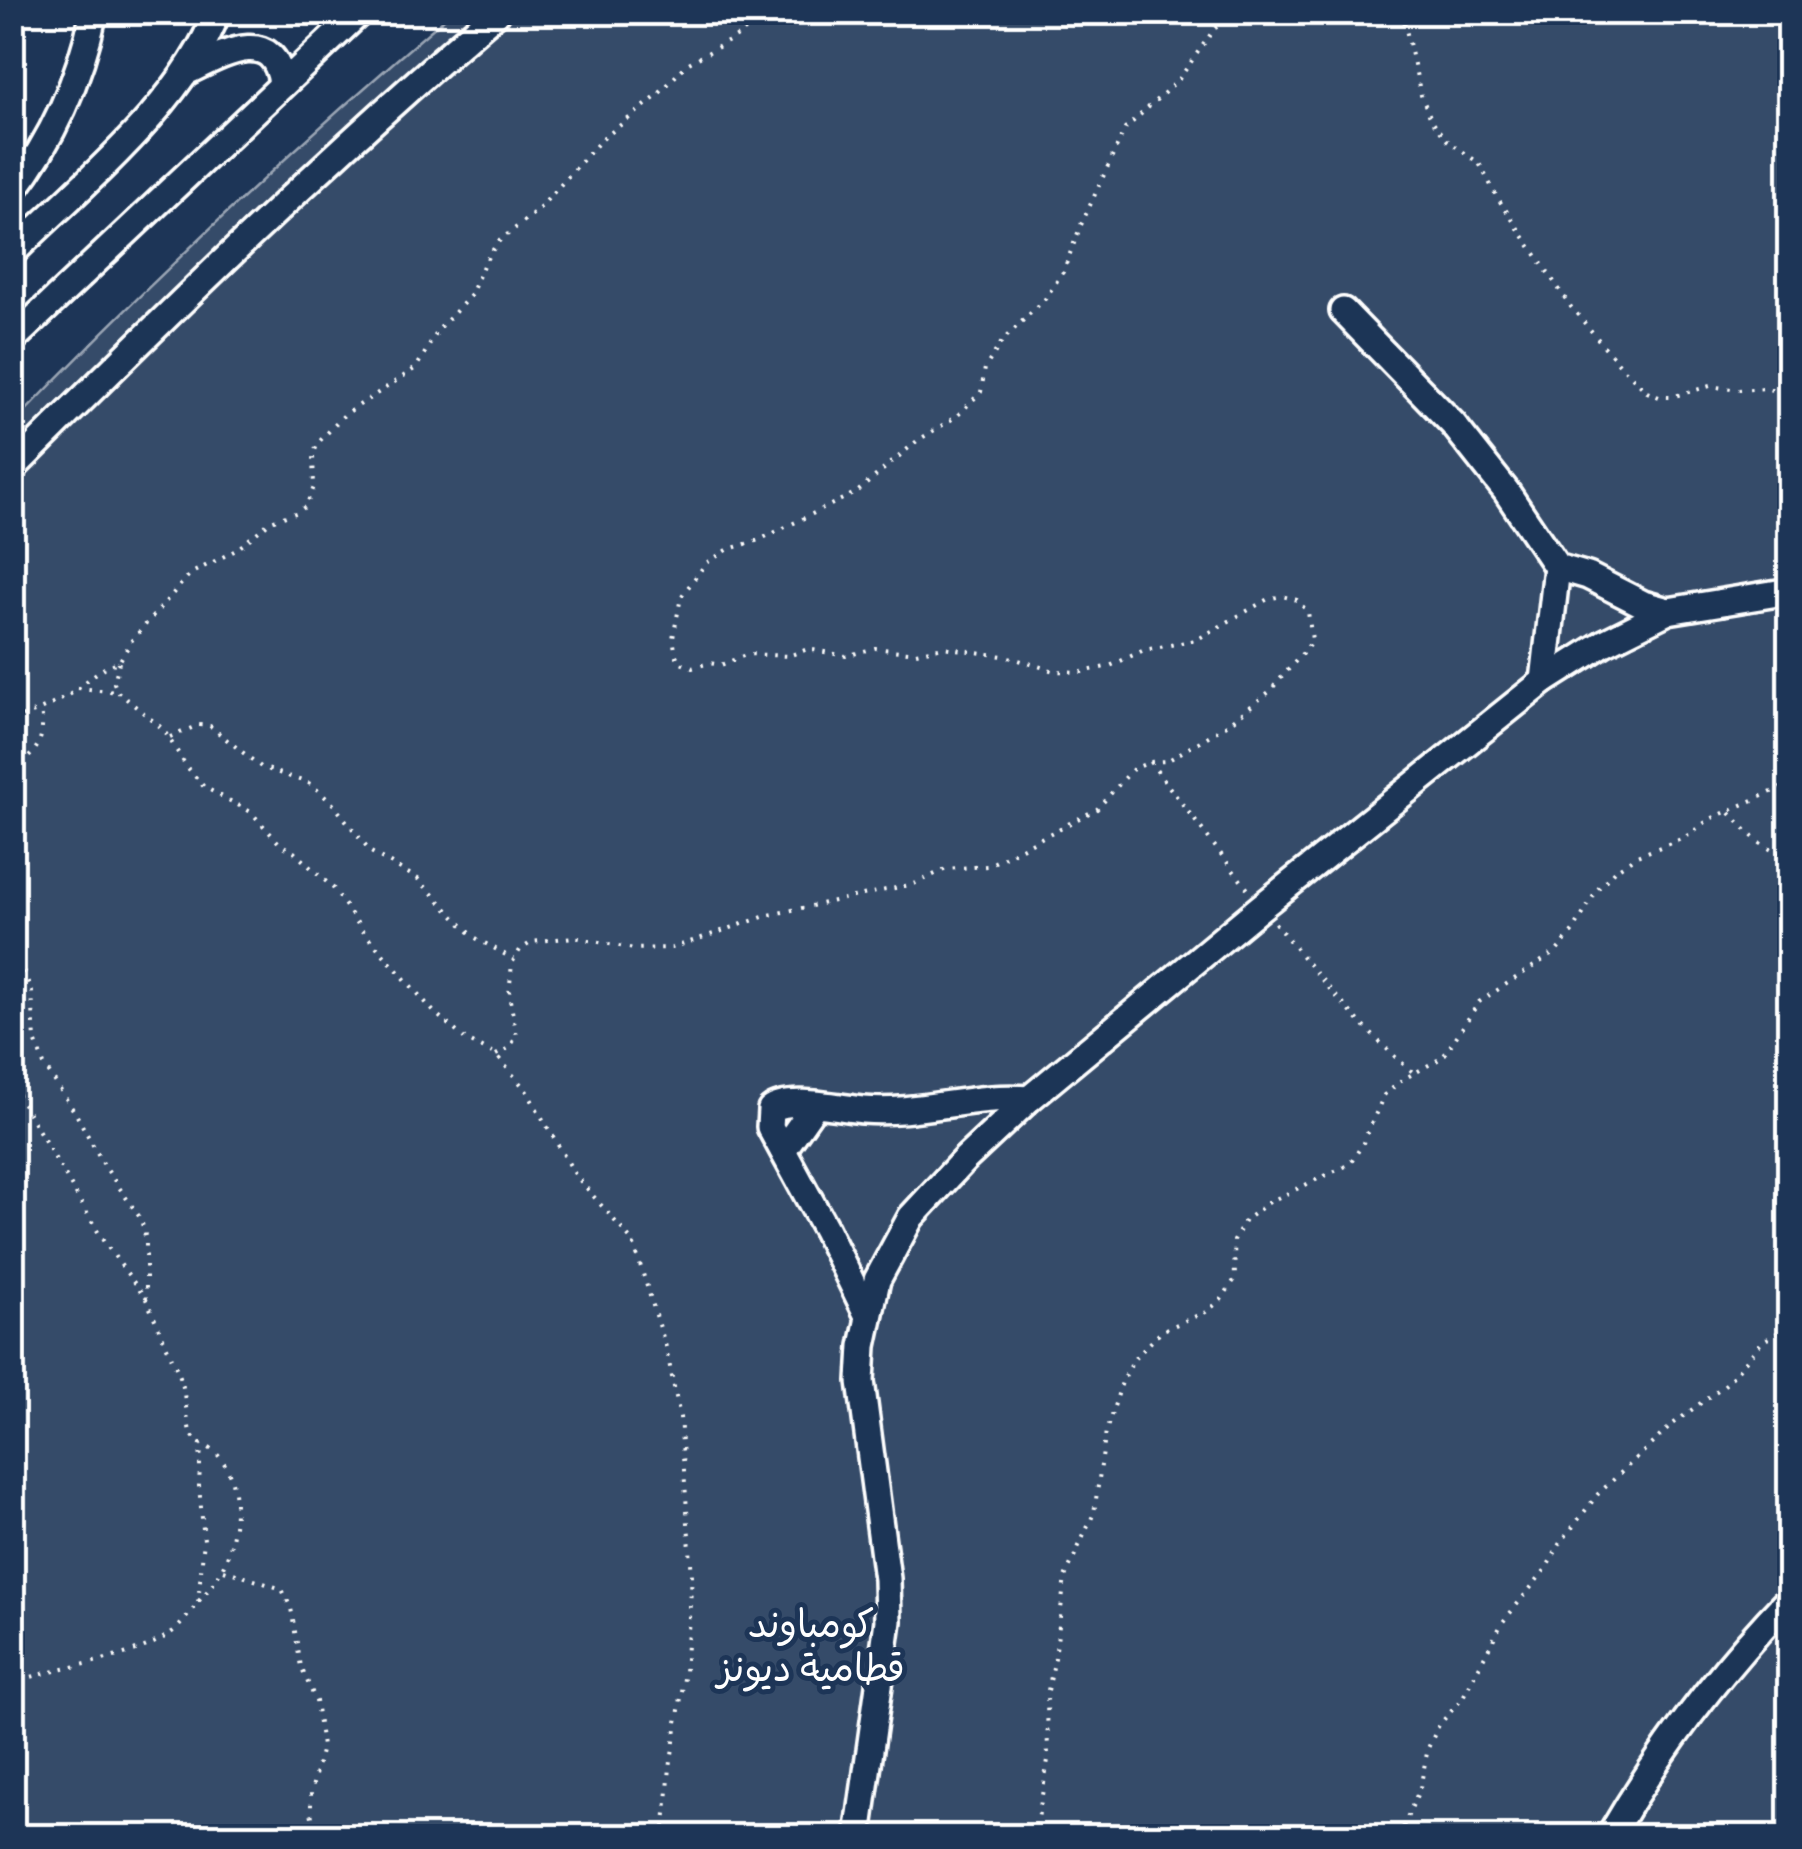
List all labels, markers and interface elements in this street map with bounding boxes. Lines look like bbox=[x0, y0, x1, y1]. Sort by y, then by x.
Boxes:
district label: كومباوند قطامية ديونز bbox=[714, 1602, 905, 1701]

